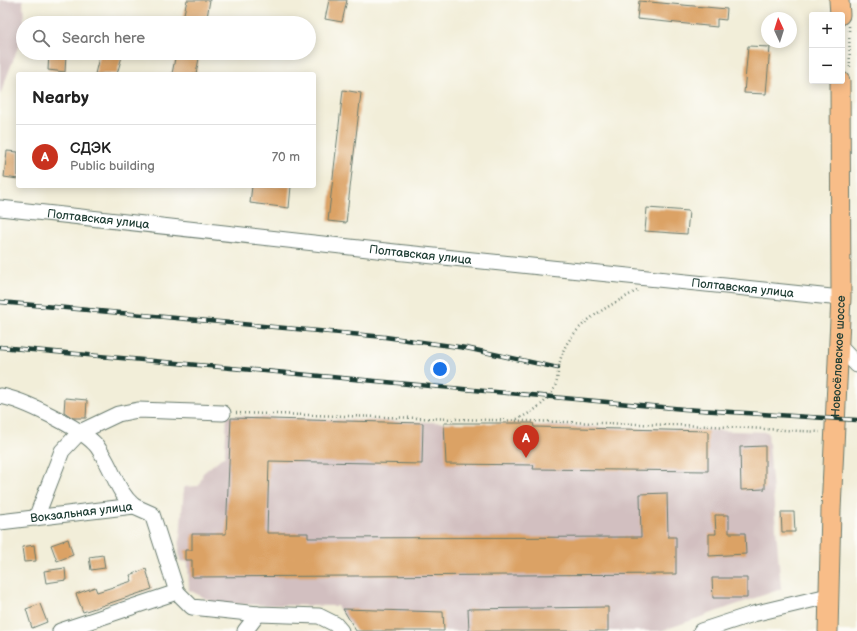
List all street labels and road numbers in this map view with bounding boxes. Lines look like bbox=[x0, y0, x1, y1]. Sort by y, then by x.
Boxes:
street label: Полтавская улица bbox=[46, 206, 150, 232]
street label: Полтавская улица bbox=[368, 242, 472, 267]
street label: Полтавская улица bbox=[691, 275, 795, 301]
street label: Новосёловское шоссе bbox=[828, 295, 849, 417]
street label: Вокзальная улица bbox=[29, 499, 133, 526]

